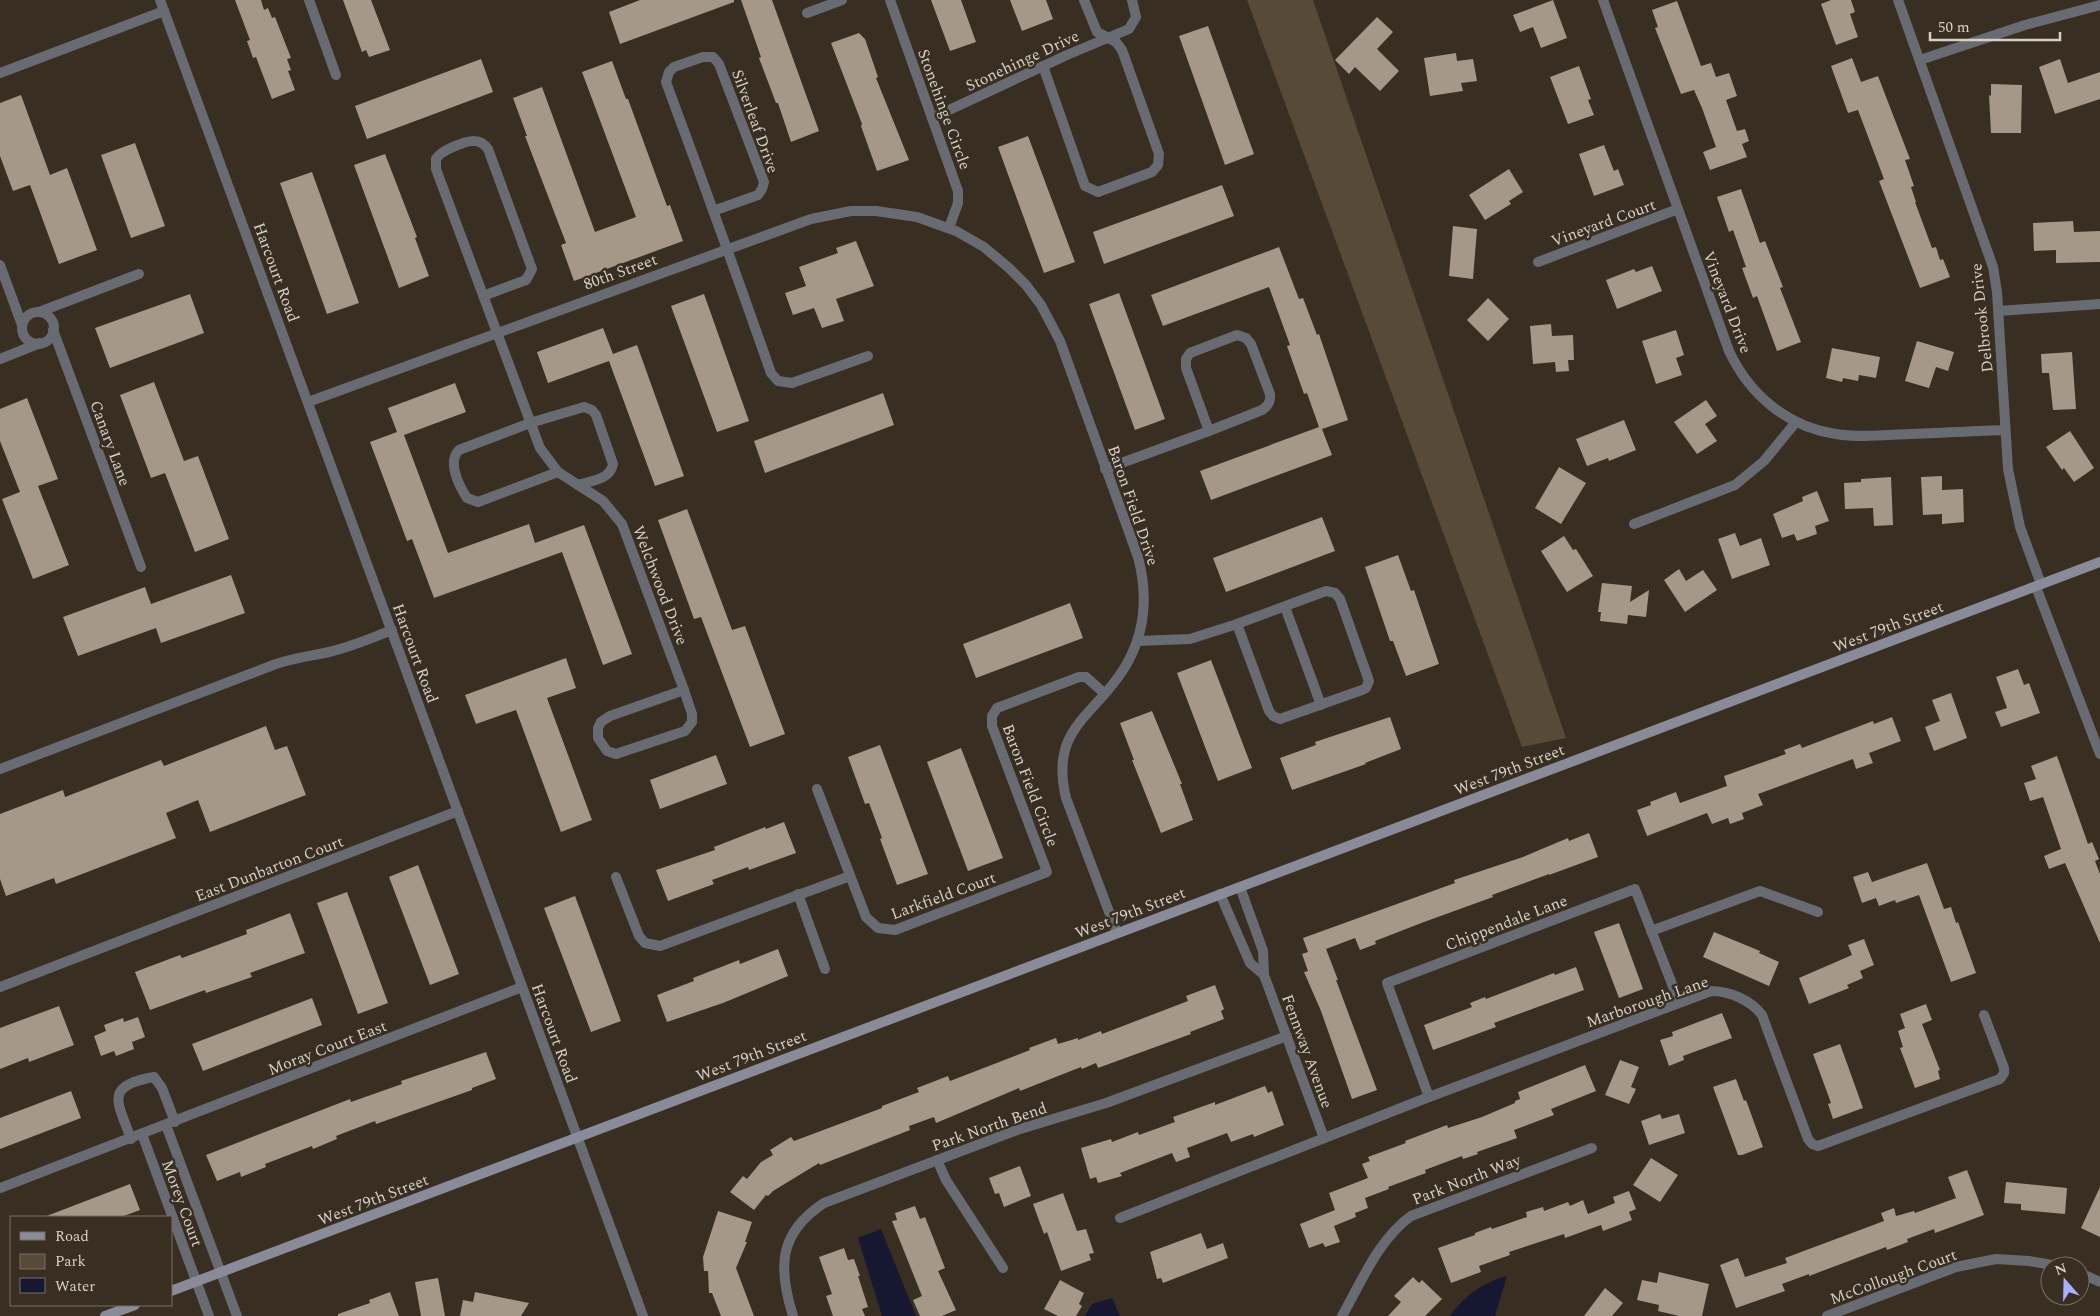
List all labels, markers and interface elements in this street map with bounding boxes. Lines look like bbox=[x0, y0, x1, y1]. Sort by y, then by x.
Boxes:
scale bar bbox=[1930, 10, 2060, 42]
text: 50 m bbox=[1938, 16, 1970, 39]
street label: Stonehinge Drive bbox=[962, 24, 1083, 98]
street label: Stonehinge Circle bbox=[911, 46, 977, 173]
street label: Silverleaf Drive bbox=[725, 66, 785, 177]
street label: Vineyard Court bbox=[1548, 193, 1659, 253]
street label: Harcourt Road bbox=[247, 219, 305, 326]
street label: 80th Street bbox=[580, 247, 661, 296]
street label: Vineyard Drive bbox=[1697, 248, 1758, 357]
street label: Delbrook Drive bbox=[1964, 262, 2000, 374]
street label: Canary Lane bbox=[83, 397, 137, 490]
street label: Baron Field Drive bbox=[1101, 442, 1165, 569]
street label: Welchwood Drive bbox=[626, 522, 694, 649]
street label: West 79th Street bbox=[1830, 595, 1947, 659]
street label: Harcourt Road bbox=[386, 600, 444, 707]
street label: Baron Field Circle bbox=[996, 720, 1065, 850]
street label: West 79th Street bbox=[1451, 738, 1568, 802]
street label: East Dunbarton Court bbox=[192, 829, 347, 908]
street label: Larkfield Court bbox=[887, 866, 1000, 926]
street label: West 79th Street bbox=[1072, 881, 1189, 945]
street label: Chippendale Lane bbox=[1442, 889, 1571, 957]
street label: Marborough Lane bbox=[1583, 970, 1712, 1034]
street label: Harcourt Road bbox=[525, 980, 583, 1087]
street label: Fennway Avenue bbox=[1275, 991, 1339, 1112]
street label: Moray Court East bbox=[264, 1014, 391, 1082]
street label: West 79th Street bbox=[693, 1024, 810, 1088]
street label: Park North Bend bbox=[928, 1096, 1050, 1158]
street label: Park North Way bbox=[1409, 1148, 1525, 1212]
street label: Morey Court bbox=[155, 1156, 209, 1251]
street label: West 79th Street bbox=[315, 1168, 432, 1232]
legend bbox=[10, 1216, 172, 1306]
text: Road bbox=[55, 1225, 89, 1248]
street label: McCollough Court bbox=[1827, 1243, 1960, 1311]
text: Park bbox=[55, 1250, 86, 1273]
north arrow bbox=[2040, 1256, 2090, 1306]
text: N bbox=[2052, 1257, 2070, 1281]
text: Water bbox=[55, 1275, 95, 1298]

